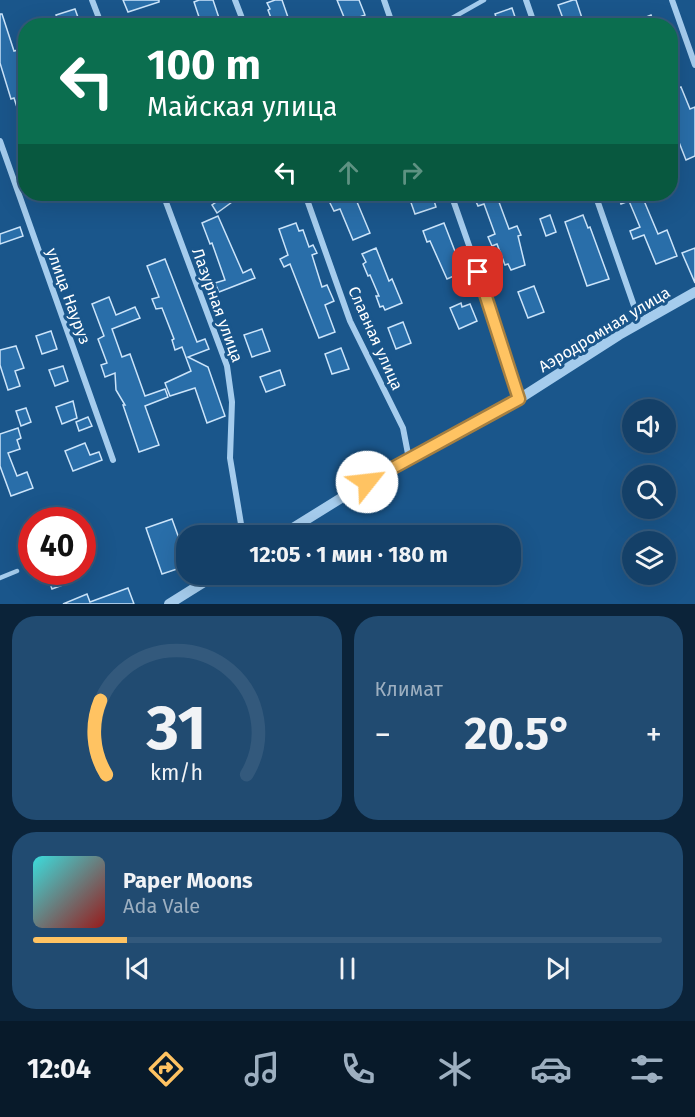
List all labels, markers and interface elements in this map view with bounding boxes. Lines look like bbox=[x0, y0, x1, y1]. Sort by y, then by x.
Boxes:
text: 100 m bbox=[147, 40, 261, 90]
icon: left bbox=[48, 42, 126, 120]
text: Майская улица bbox=[147, 91, 337, 123]
icon: left bbox=[269, 156, 302, 189]
icon: ahead bbox=[332, 156, 365, 189]
icon: right bbox=[395, 156, 428, 189]
street label: улица Науруз bbox=[42, 245, 95, 347]
street label: Лазурная улица bbox=[188, 245, 247, 365]
pin bbox=[452, 246, 503, 297]
icon: arrive bbox=[461, 255, 494, 288]
street label: Славная улица bbox=[344, 283, 407, 393]
street label: Аэродромная улица bbox=[535, 283, 673, 376]
map controls bbox=[622, 399, 676, 585]
button: sound bbox=[622, 399, 676, 453]
position arrow bbox=[335, 450, 399, 514]
button: search bbox=[622, 465, 676, 519]
speed limit sign: 40 bbox=[18, 507, 96, 585]
button: layers bbox=[622, 531, 676, 585]
text: 12:05 · 1 мин · 180 m bbox=[249, 541, 448, 568]
text: Климат bbox=[375, 677, 443, 701]
text: 31 bbox=[146, 691, 207, 766]
text: 20.5° bbox=[464, 707, 572, 761]
text: − bbox=[375, 715, 391, 755]
text: + bbox=[646, 715, 662, 755]
text: km/h bbox=[150, 760, 203, 786]
text: Paper Moons bbox=[123, 867, 253, 894]
text: Ada Vale bbox=[123, 894, 200, 918]
icon: previous bbox=[121, 952, 154, 985]
icon: pause bbox=[331, 952, 364, 985]
icon: next bbox=[541, 952, 574, 985]
icon: directions bbox=[145, 1048, 187, 1090]
icon: music bbox=[241, 1048, 283, 1090]
icon: phone bbox=[337, 1048, 379, 1090]
icon: climate bbox=[434, 1048, 476, 1090]
icon: car bbox=[530, 1048, 572, 1090]
icon: filters bbox=[626, 1048, 668, 1090]
text: 12:04 bbox=[27, 1053, 91, 1085]

